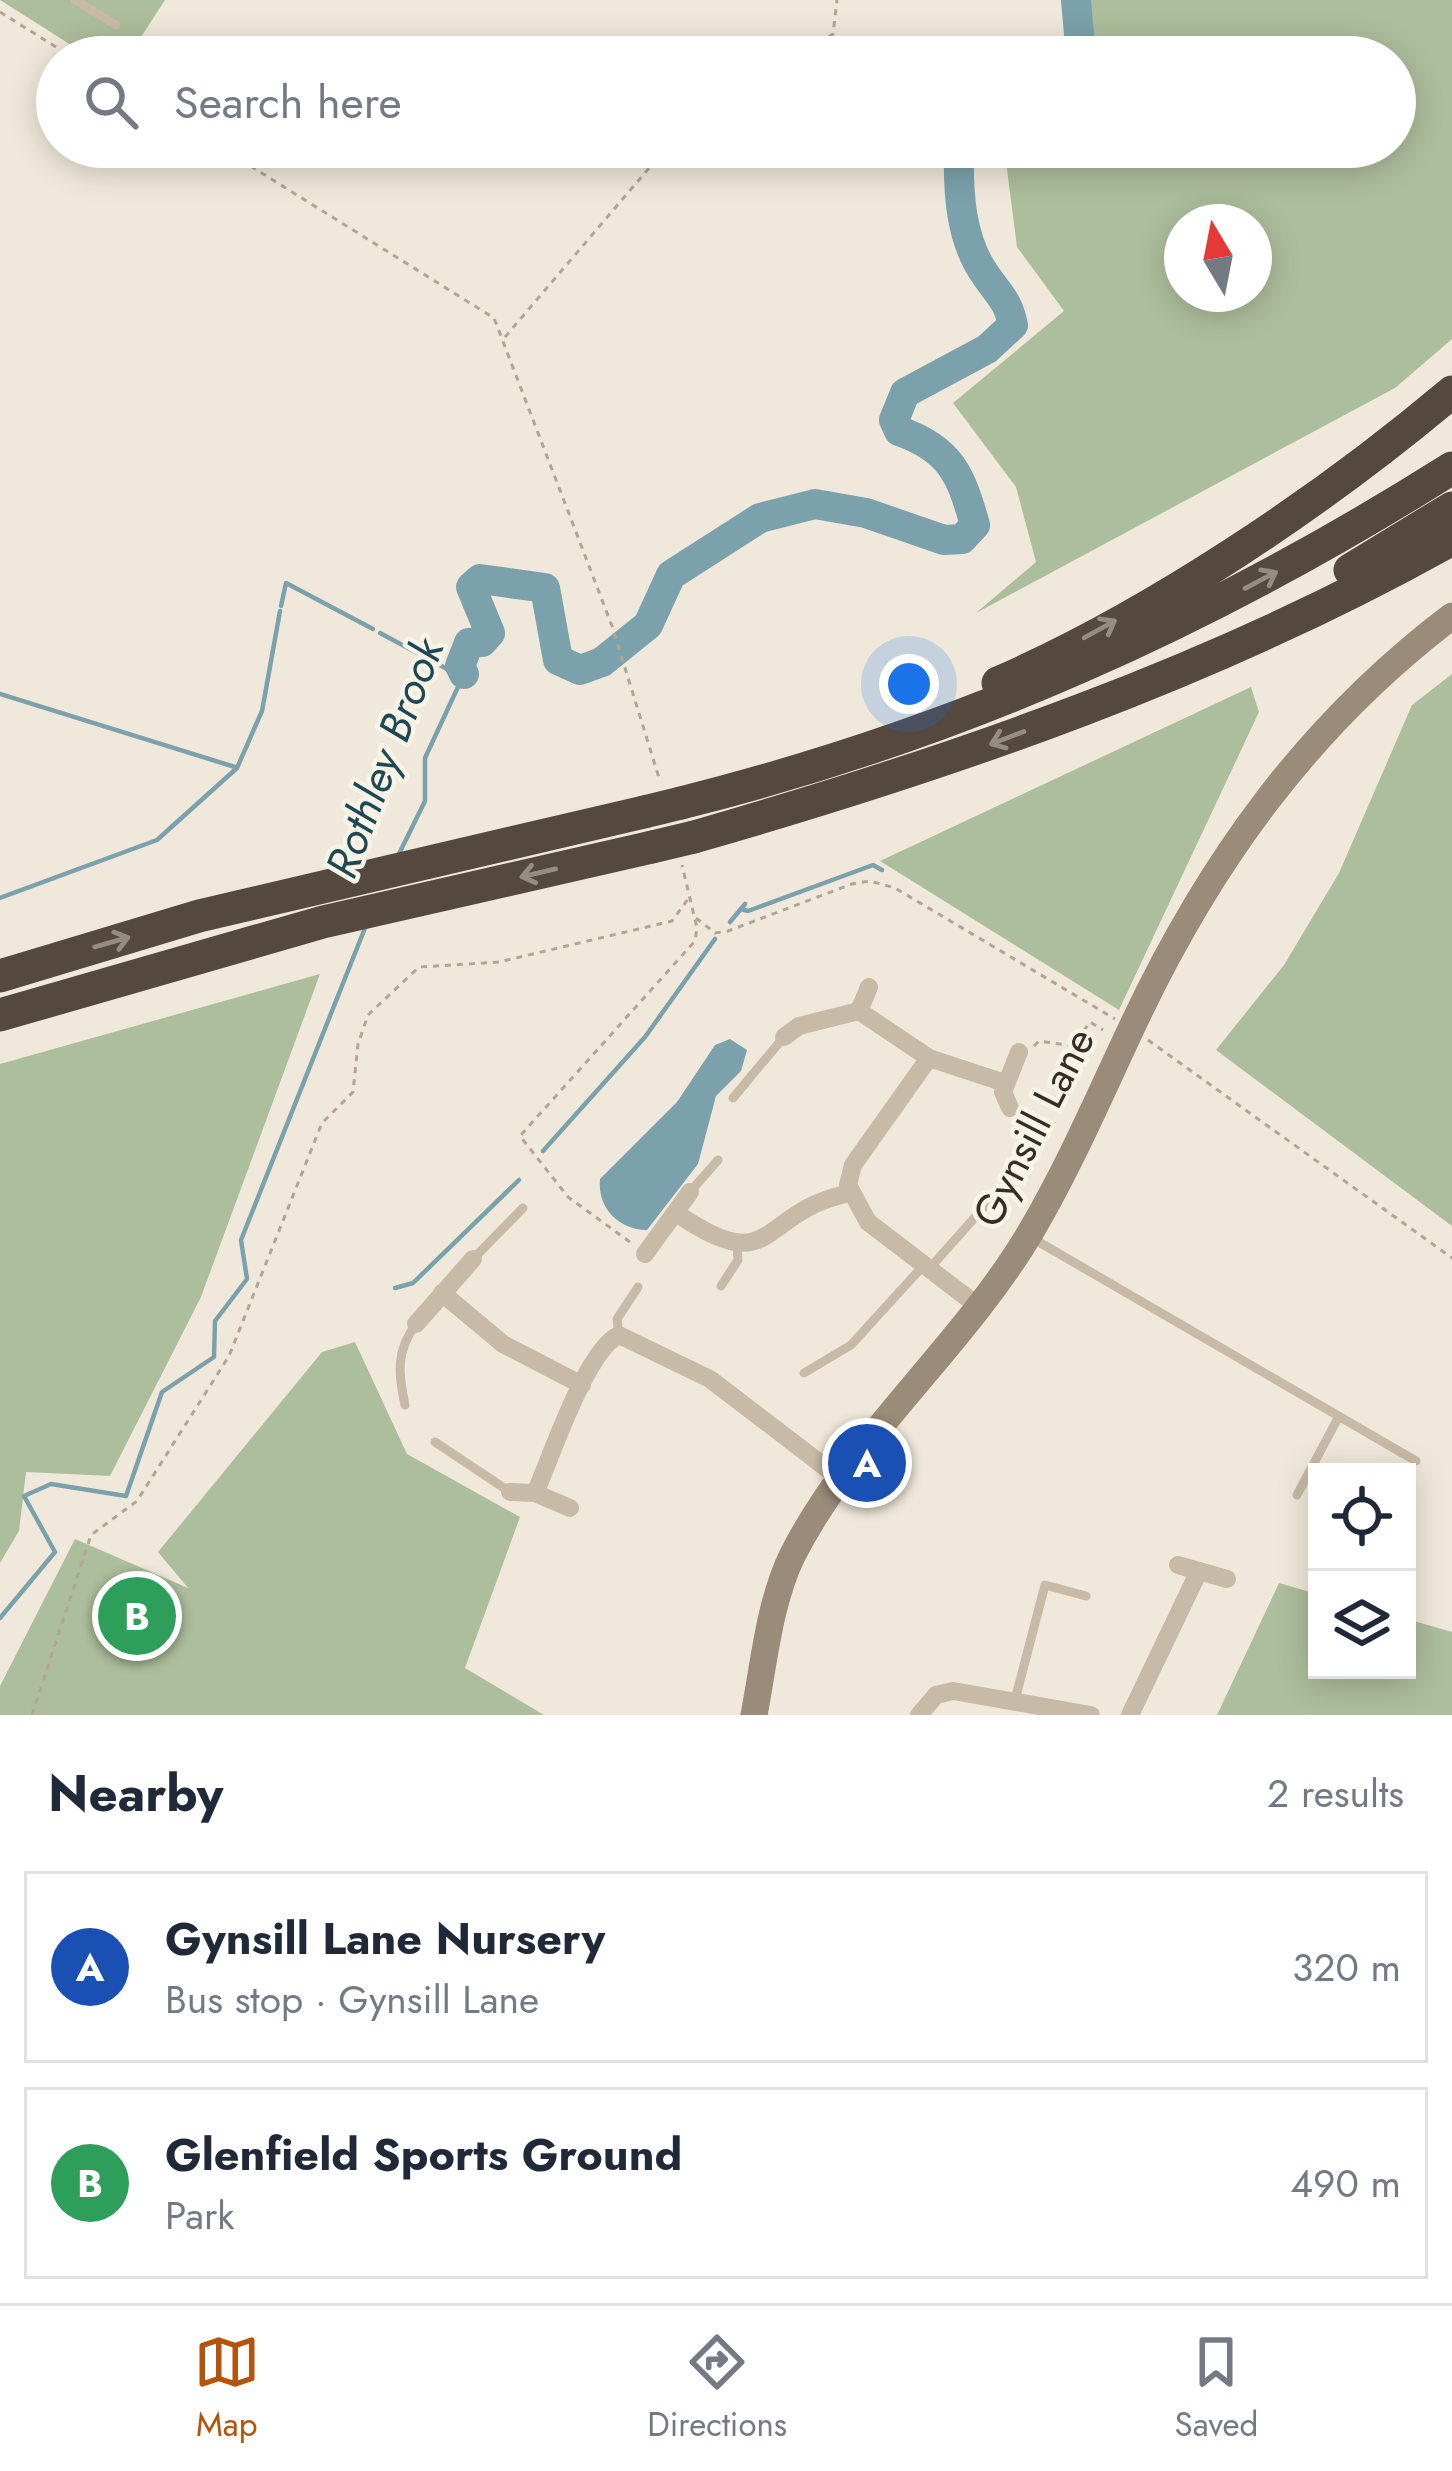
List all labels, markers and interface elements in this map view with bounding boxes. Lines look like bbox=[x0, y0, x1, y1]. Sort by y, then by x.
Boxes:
search box bbox=[36, 36, 1416, 168]
icon: search bbox=[78, 69, 144, 135]
text: Search here bbox=[174, 70, 402, 135]
north arrow bbox=[1164, 204, 1272, 312]
one-way arrow bbox=[1242, 568, 1278, 591]
one-way arrow bbox=[1081, 616, 1116, 640]
water label: Rothley Brook bbox=[309, 627, 461, 887]
your location bbox=[879, 654, 939, 714]
one-way arrow bbox=[989, 729, 1026, 751]
one-way arrow bbox=[519, 863, 557, 885]
one-way arrow bbox=[92, 930, 130, 952]
street label: Gynsill Lane bbox=[957, 1017, 1110, 1237]
pin: A bbox=[828, 1418, 906, 1508]
map controls bbox=[1308, 1463, 1416, 1679]
button: locate bbox=[1308, 1463, 1416, 1571]
pin: B bbox=[98, 1571, 176, 1661]
button: layers bbox=[1308, 1571, 1416, 1679]
text: Nearby bbox=[48, 1756, 223, 1830]
text: 2 results bbox=[1267, 1765, 1404, 1822]
text: Gynsill Lane Nursery bbox=[165, 1906, 605, 1971]
text: A bbox=[76, 1939, 104, 1996]
text: 320 m bbox=[1292, 1939, 1401, 1996]
text: Bus stop · Gynsill Lane bbox=[165, 1971, 539, 2028]
text: Glenfield Sports Ground bbox=[165, 2122, 682, 2187]
text: B bbox=[77, 2155, 103, 2212]
text: 490 m bbox=[1290, 2155, 1401, 2212]
text: Park bbox=[165, 2187, 235, 2244]
tab: Map bbox=[194, 2329, 260, 2448]
tab: Directions bbox=[647, 2329, 787, 2448]
tab: Saved bbox=[1175, 2329, 1258, 2448]

